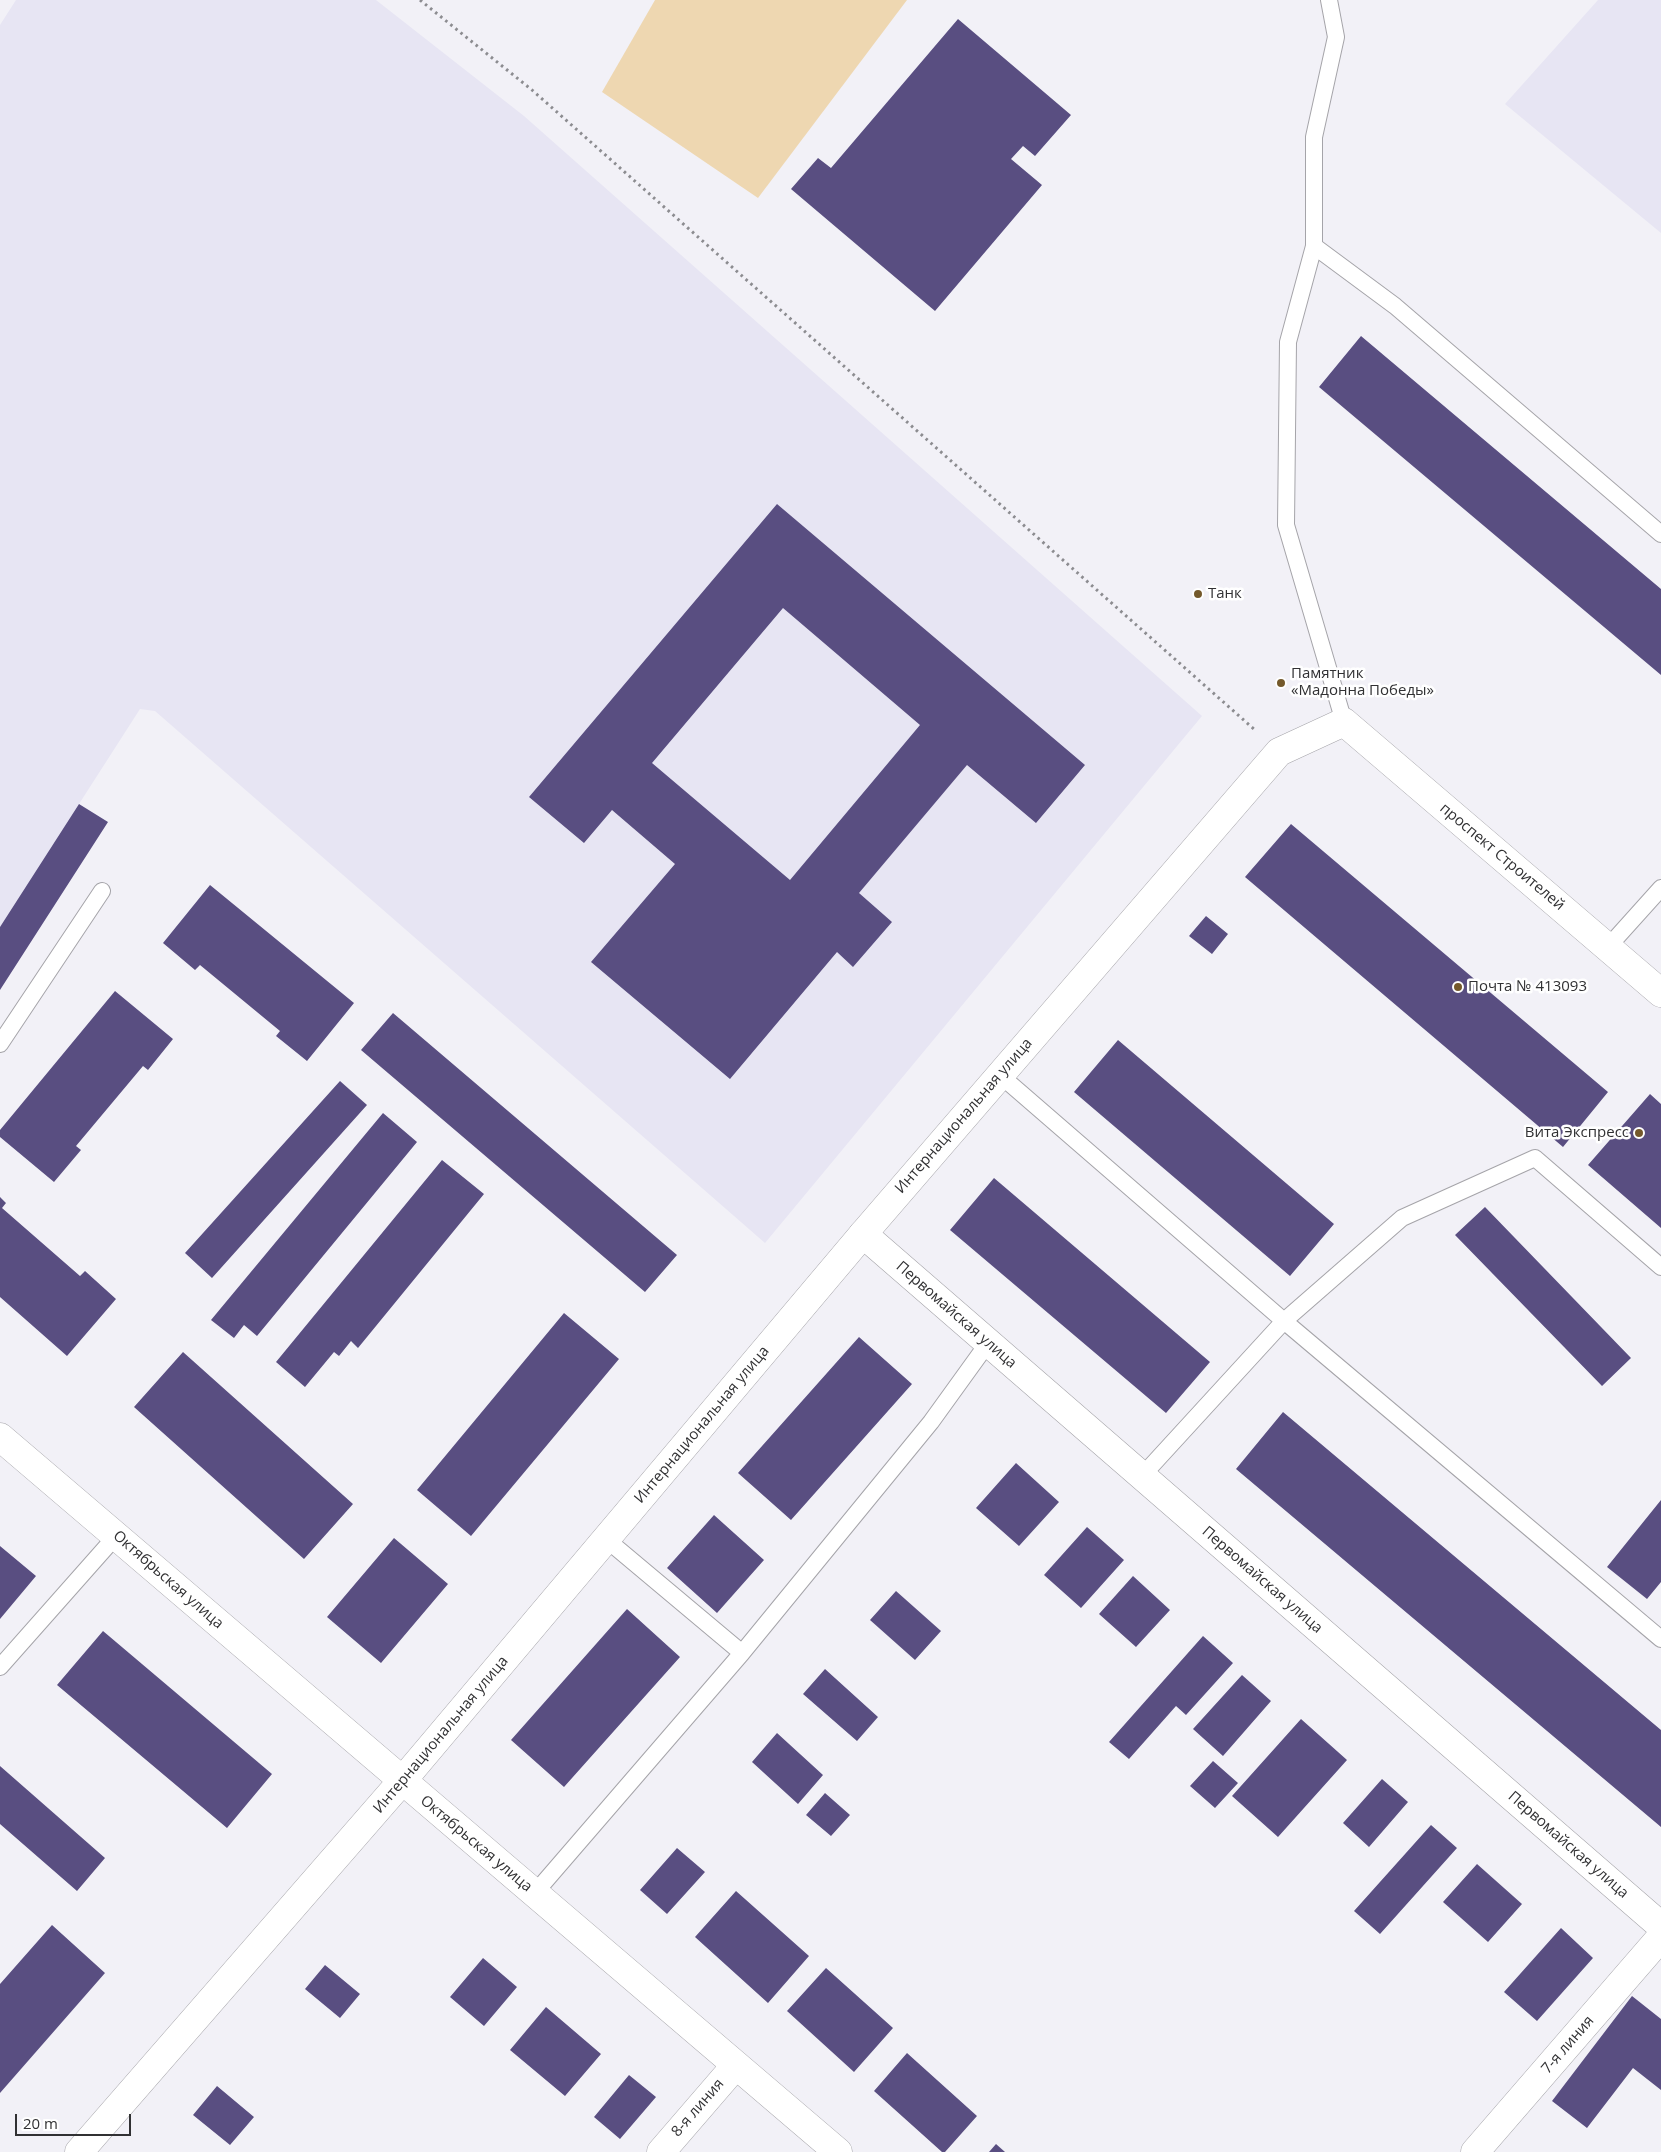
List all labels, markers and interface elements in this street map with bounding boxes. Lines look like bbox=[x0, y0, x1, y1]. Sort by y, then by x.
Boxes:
place label: Танк bbox=[1208, 585, 1242, 603]
marker: Танк bbox=[1192, 588, 1204, 600]
place label: Памятник «Мадонна Победы» bbox=[1291, 665, 1434, 700]
marker: Памятник «Мадонна Победы» bbox=[1275, 677, 1287, 689]
street label: проспект Строителей bbox=[1436, 800, 1568, 914]
place label: Почта № 413093 bbox=[1468, 978, 1587, 996]
marker: Почта № 413093 bbox=[1452, 981, 1464, 993]
street label: Интернациональная улица bbox=[892, 1035, 1036, 1197]
place label: Вита Экспресс bbox=[1525, 1124, 1629, 1142]
marker: Вита Экспресс bbox=[1633, 1127, 1645, 1139]
street label: Первомайская улица bbox=[892, 1258, 1020, 1372]
street label: Интернациональная улица bbox=[631, 1343, 773, 1507]
street label: Первомайская улица bbox=[1198, 1523, 1326, 1637]
street label: Октябрьская улица bbox=[109, 1527, 227, 1633]
street label: Интернациональная улица bbox=[370, 1653, 512, 1817]
street label: Первомайская улица bbox=[1504, 1788, 1632, 1902]
street label: Октябрьская улица bbox=[416, 1792, 536, 1896]
street label: 7-я линия bbox=[1538, 2012, 1598, 2078]
street label: 8-я линия bbox=[668, 2075, 728, 2141]
scale bar bbox=[18, 2104, 134, 2136]
text: 20 m bbox=[23, 2113, 58, 2133]

